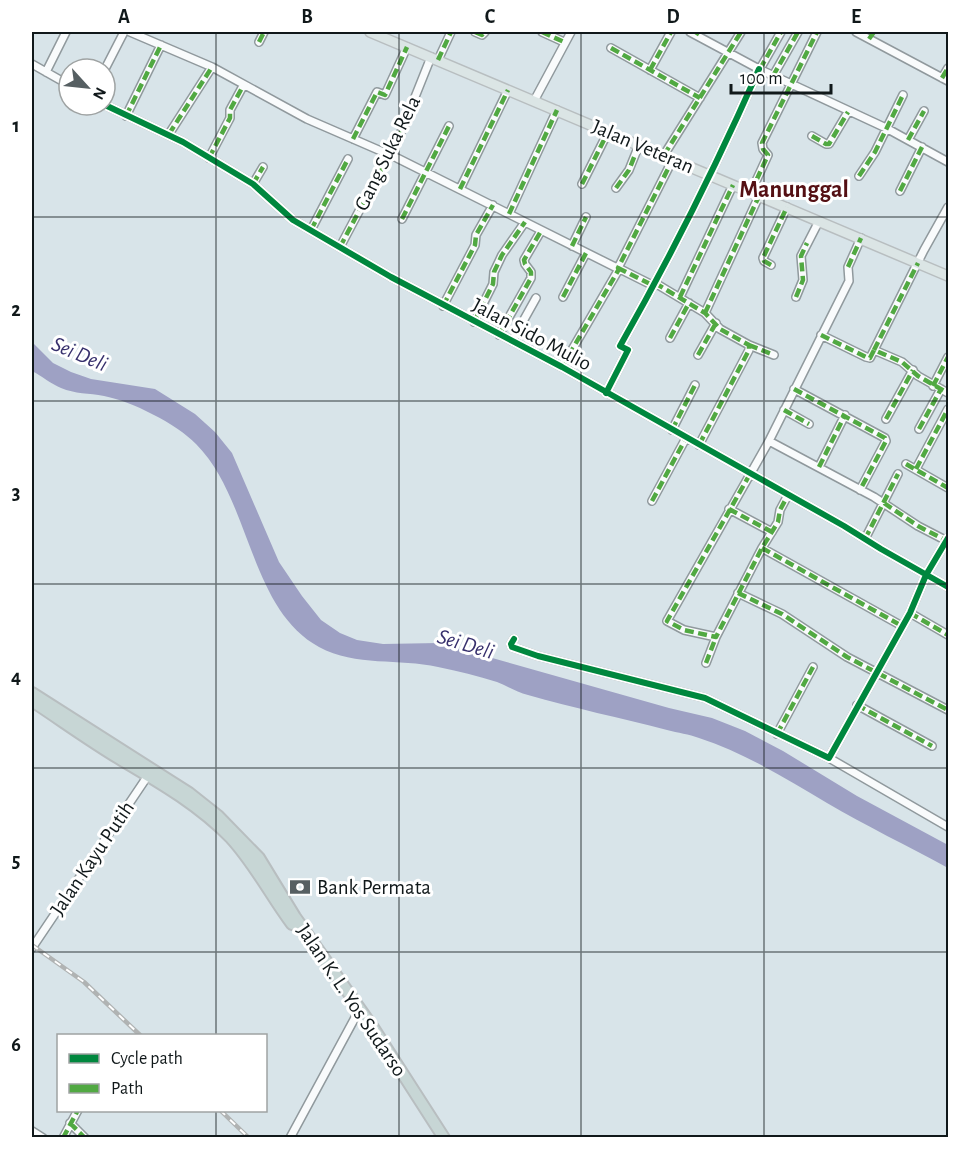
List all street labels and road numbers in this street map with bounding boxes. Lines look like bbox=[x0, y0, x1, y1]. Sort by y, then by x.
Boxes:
street label: Gang Suka Rela bbox=[351, 92, 424, 214]
street label: Jalan Veteran bbox=[589, 116, 697, 177]
street label: Jalan Sido Mulio bbox=[469, 294, 595, 375]
street label: Jalan Kayu Putih bbox=[47, 797, 138, 919]
street label: Jalan K. L. Yos Sudarso bbox=[293, 920, 410, 1080]

